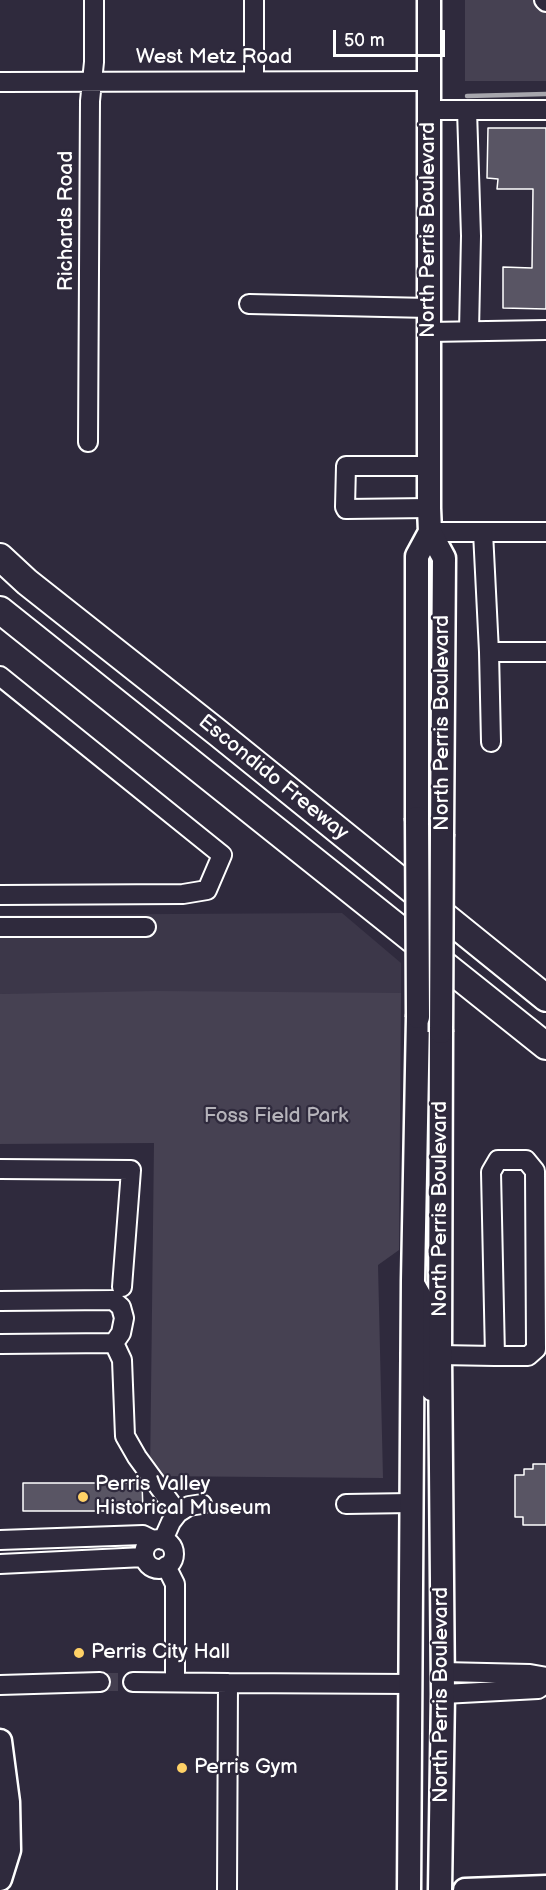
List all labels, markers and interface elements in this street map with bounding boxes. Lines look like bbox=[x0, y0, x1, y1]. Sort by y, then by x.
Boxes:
scale bar bbox=[336, 18, 448, 56]
text: 50 m bbox=[344, 30, 385, 51]
street label: West Metz Road bbox=[136, 45, 292, 71]
street label: North Perris Boulevard bbox=[416, 122, 442, 338]
street label: Richards Road bbox=[54, 151, 80, 291]
street label: North Perris Boulevard bbox=[430, 615, 456, 831]
street label: Escondido Freeway bbox=[193, 710, 353, 846]
street label: North Perris Boulevard bbox=[428, 1101, 454, 1317]
park label: Foss Field Park bbox=[204, 1104, 348, 1130]
place label: Perris Valley Historical Museum bbox=[95, 1472, 271, 1522]
marker: Perris Valley Historical Museum bbox=[76, 1490, 90, 1504]
street label: North Perris Boulevard bbox=[429, 1587, 455, 1803]
place label: Perris City Hall bbox=[91, 1640, 230, 1666]
marker: Perris City Hall bbox=[72, 1646, 86, 1660]
place label: Perris Gym bbox=[194, 1755, 298, 1781]
marker: Perris Gym bbox=[175, 1761, 189, 1775]

